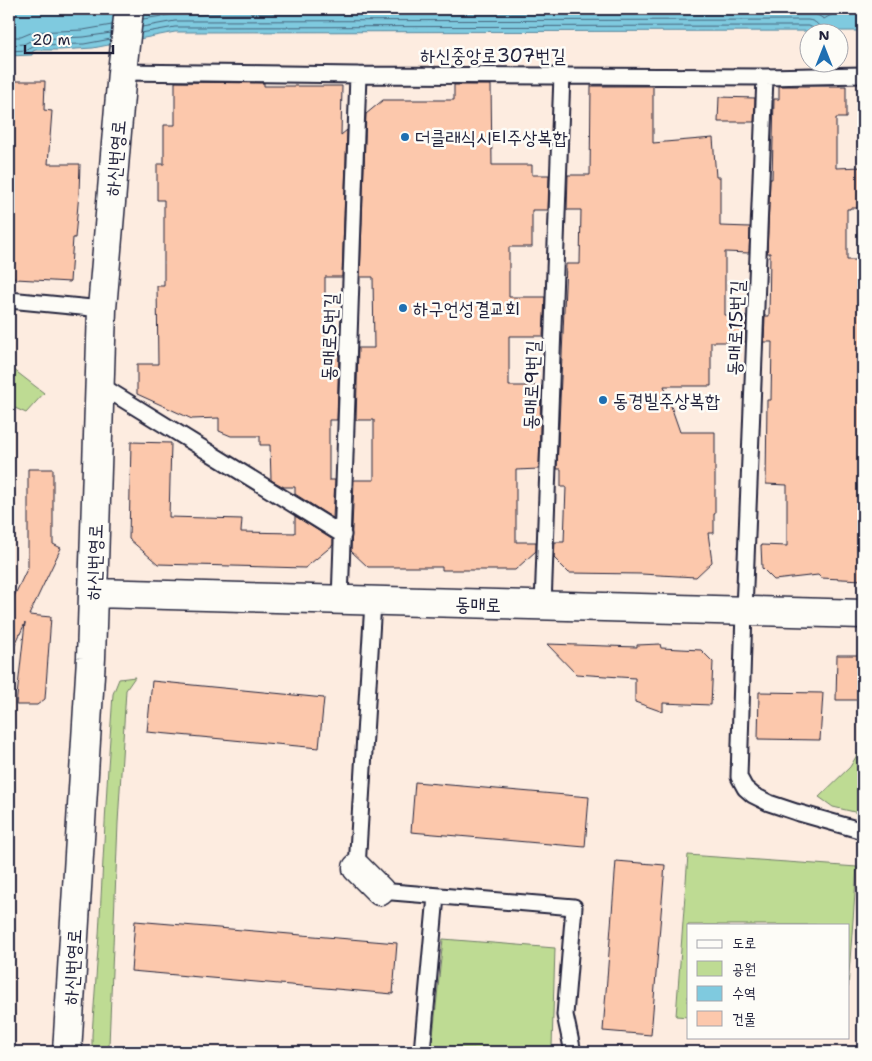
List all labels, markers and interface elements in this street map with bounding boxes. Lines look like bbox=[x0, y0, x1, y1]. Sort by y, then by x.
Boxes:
scale bar bbox=[25, 22, 112, 54]
north arrow bbox=[800, 22, 850, 72]
text: N bbox=[818, 26, 830, 44]
text: 20 m bbox=[32, 30, 71, 50]
street label: 하신중앙로307번길 bbox=[420, 43, 566, 68]
street label: 하신번영로 bbox=[100, 119, 131, 197]
place label: 더클래식시티주상복합 bbox=[415, 125, 568, 150]
marker: 더클래식시티주상복합 bbox=[399, 131, 411, 143]
street label: 동매로15번길 bbox=[721, 280, 750, 376]
street label: 동매로5번길 bbox=[315, 293, 344, 381]
place label: 하구언성결교회 bbox=[413, 296, 520, 321]
marker: 하구언성결교회 bbox=[397, 302, 409, 314]
street label: 동매로9번길 bbox=[517, 340, 546, 430]
place label: 동경빌주상복합 bbox=[613, 388, 720, 413]
marker: 동경빌주상복합 bbox=[597, 394, 609, 406]
street label: 하신번영로 bbox=[81, 523, 108, 601]
street label: 동매로 bbox=[455, 592, 501, 617]
legend bbox=[687, 924, 850, 1038]
street label: 하신번영로 bbox=[58, 928, 87, 1006]
text: 도로 bbox=[732, 933, 756, 953]
text: 공원 bbox=[732, 959, 756, 979]
text: 수역 bbox=[732, 983, 756, 1003]
text: 건물 bbox=[732, 1009, 756, 1029]

